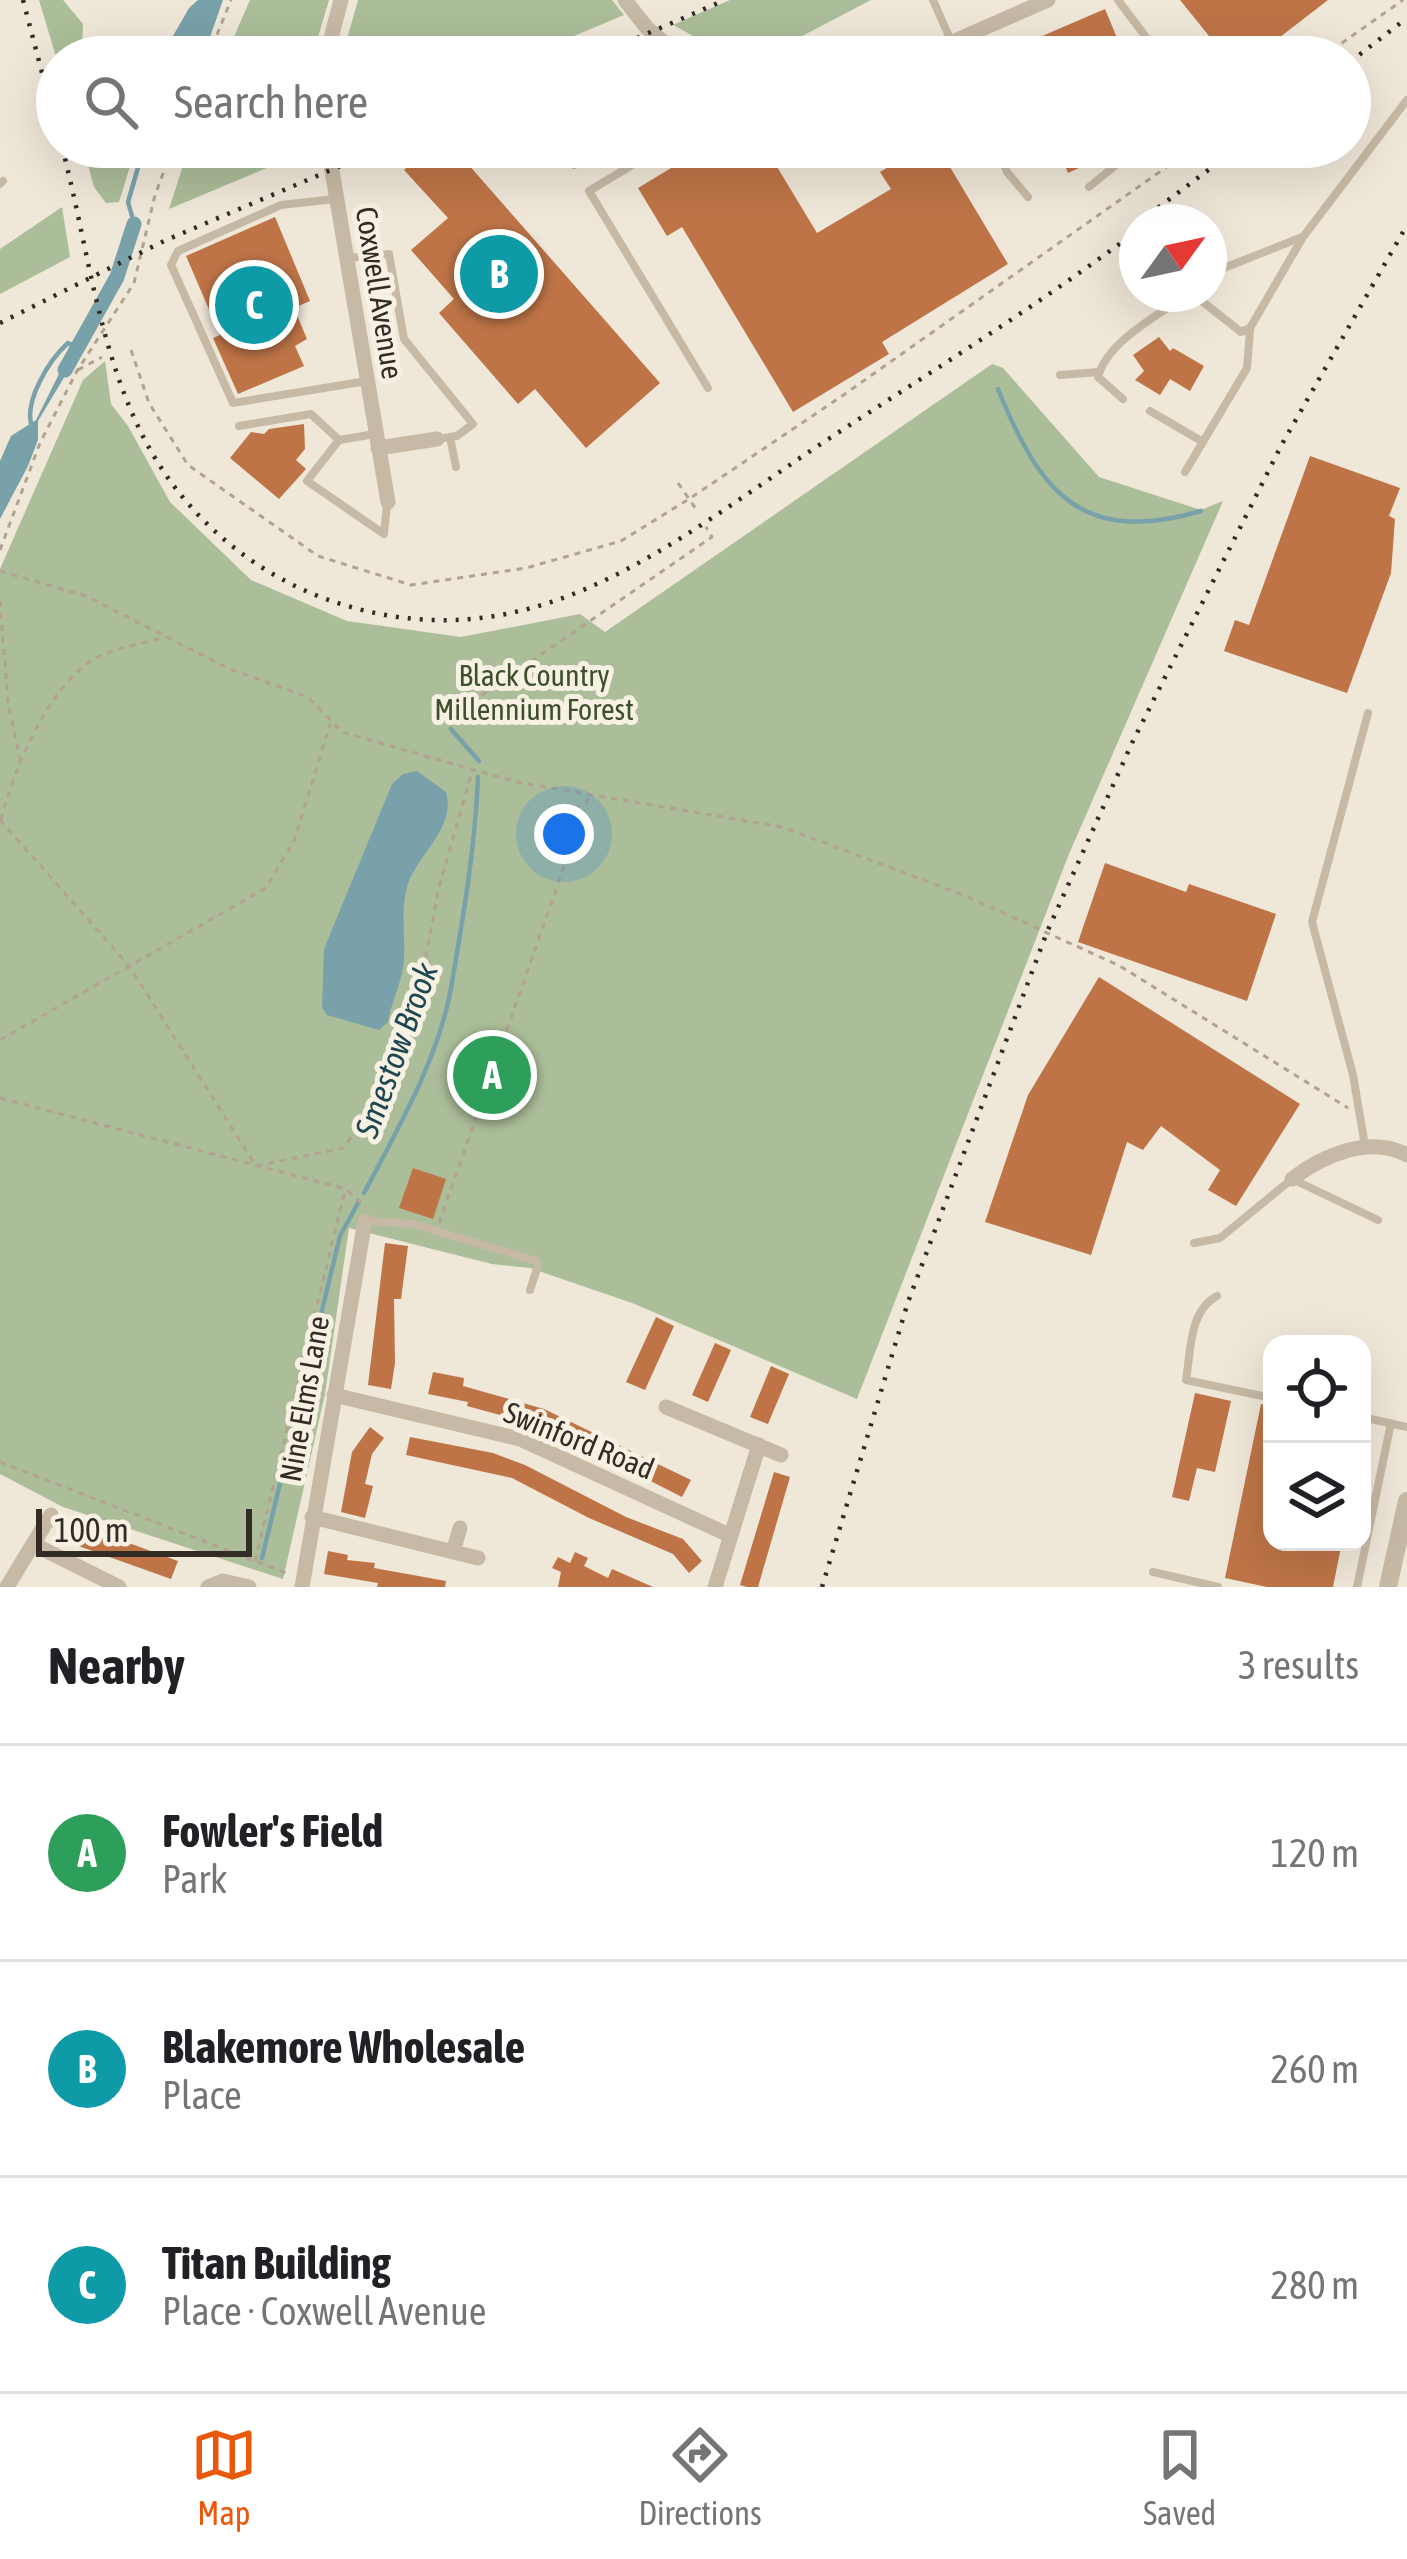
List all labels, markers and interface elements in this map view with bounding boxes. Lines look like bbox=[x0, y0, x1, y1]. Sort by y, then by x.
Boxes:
search box bbox=[36, 36, 1371, 168]
icon: search bbox=[78, 69, 144, 135]
text: Search here bbox=[174, 76, 368, 128]
street label: Coxwell Avenue bbox=[350, 204, 410, 381]
north arrow bbox=[1119, 204, 1227, 312]
pin: B bbox=[460, 229, 538, 319]
pin: C bbox=[215, 260, 293, 350]
park label: Black Country Millennium Forest bbox=[434, 658, 634, 726]
your location bbox=[534, 804, 594, 864]
water label: Smestow Brook bbox=[347, 957, 445, 1143]
pin: A bbox=[453, 1030, 531, 1120]
street label: Nine Elms Lane bbox=[273, 1313, 335, 1484]
map controls bbox=[1263, 1335, 1371, 1551]
button: locate bbox=[1263, 1335, 1371, 1443]
street label: Swinford Road bbox=[500, 1395, 659, 1486]
button: layers bbox=[1263, 1443, 1371, 1551]
scale bar bbox=[36, 1503, 252, 1556]
text: 100 m bbox=[54, 1511, 129, 1549]
text: Nearby bbox=[48, 1636, 185, 1695]
text: 3 results bbox=[1238, 1643, 1359, 1687]
text: Fowler's Field bbox=[162, 1805, 383, 1857]
text: A bbox=[77, 1831, 97, 1875]
text: 120 m bbox=[1271, 1831, 1359, 1875]
text: Park bbox=[162, 1857, 227, 1901]
text: Blakemore Wholesale bbox=[162, 2021, 525, 2073]
text: B bbox=[78, 2047, 96, 2091]
text: 260 m bbox=[1271, 2047, 1359, 2091]
text: Place bbox=[162, 2073, 242, 2117]
text: Titan Building bbox=[162, 2237, 391, 2289]
text: C bbox=[78, 2263, 96, 2307]
text: 280 m bbox=[1271, 2263, 1359, 2307]
text: Place · Coxwell Avenue bbox=[162, 2289, 487, 2333]
tab: Map bbox=[191, 2422, 257, 2532]
tab: Directions bbox=[638, 2422, 762, 2532]
tab: Saved bbox=[1143, 2422, 1216, 2532]

